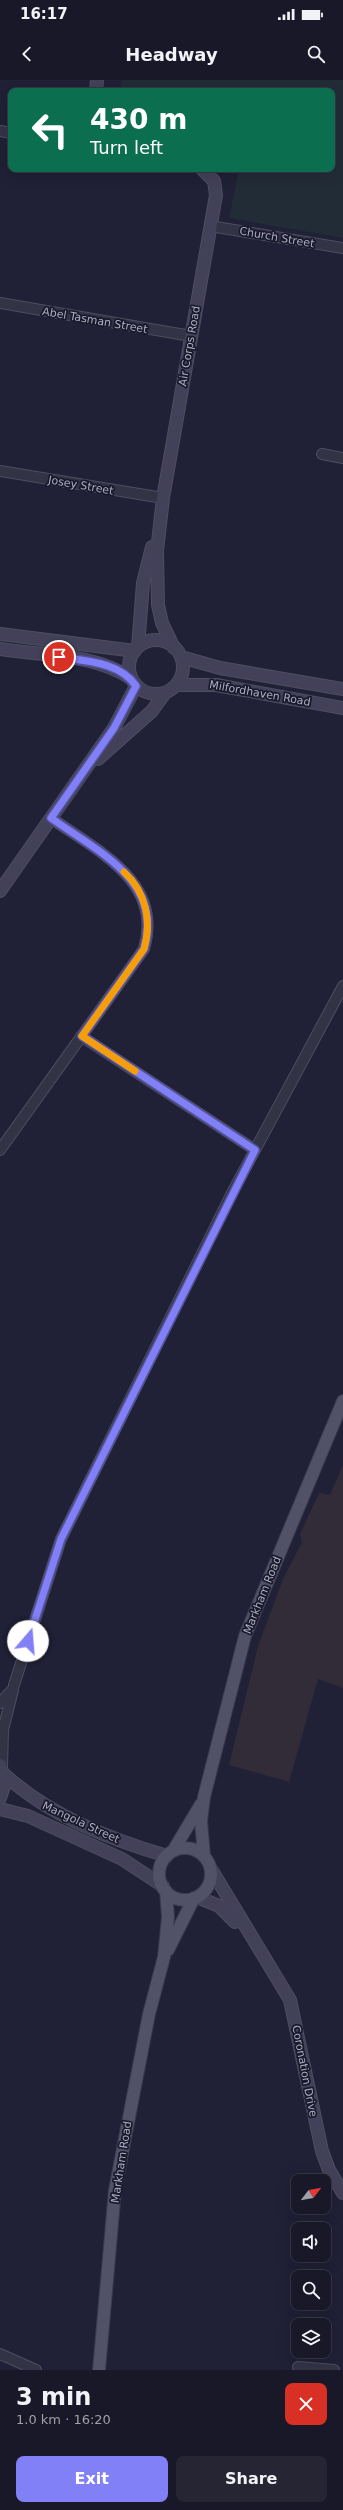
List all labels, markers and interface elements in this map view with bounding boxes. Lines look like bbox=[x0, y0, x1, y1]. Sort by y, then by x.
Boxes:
text: 16:17 bbox=[20, 5, 68, 23]
icon: back bbox=[16, 43, 38, 65]
icon: search bbox=[305, 43, 327, 65]
text: Headway bbox=[125, 44, 218, 65]
text: 430 m bbox=[90, 103, 187, 136]
icon: left bbox=[24, 104, 76, 156]
text: Turn left bbox=[90, 137, 163, 158]
street label: Church Street bbox=[238, 225, 316, 251]
street label: Abel Tasman Street bbox=[41, 305, 149, 336]
street label: Air Corps Road bbox=[176, 305, 203, 387]
street label: Josey Street bbox=[46, 473, 115, 498]
pin bbox=[42, 640, 76, 674]
icon: arrive bbox=[48, 646, 70, 668]
street label: Milfordhaven Road bbox=[208, 678, 312, 709]
street label: Markham Road bbox=[241, 1554, 284, 1636]
position arrow bbox=[7, 1620, 49, 1662]
street label: Mangola Street bbox=[40, 1799, 122, 1846]
street label: Coronation Drive bbox=[289, 2024, 320, 2118]
street label: Markham Road bbox=[109, 2120, 134, 2204]
north arrow bbox=[291, 2174, 331, 2214]
map controls bbox=[291, 2174, 331, 2358]
button: sound bbox=[291, 2222, 331, 2262]
button: search bbox=[291, 2270, 331, 2310]
button: layers bbox=[291, 2318, 331, 2358]
text: 3 min bbox=[16, 2383, 91, 2411]
button: close bbox=[285, 2383, 327, 2425]
text: 1.0 km · 16:20 bbox=[16, 2412, 111, 2427]
button: Exit bbox=[16, 2456, 168, 2502]
button: Share bbox=[176, 2456, 327, 2502]

